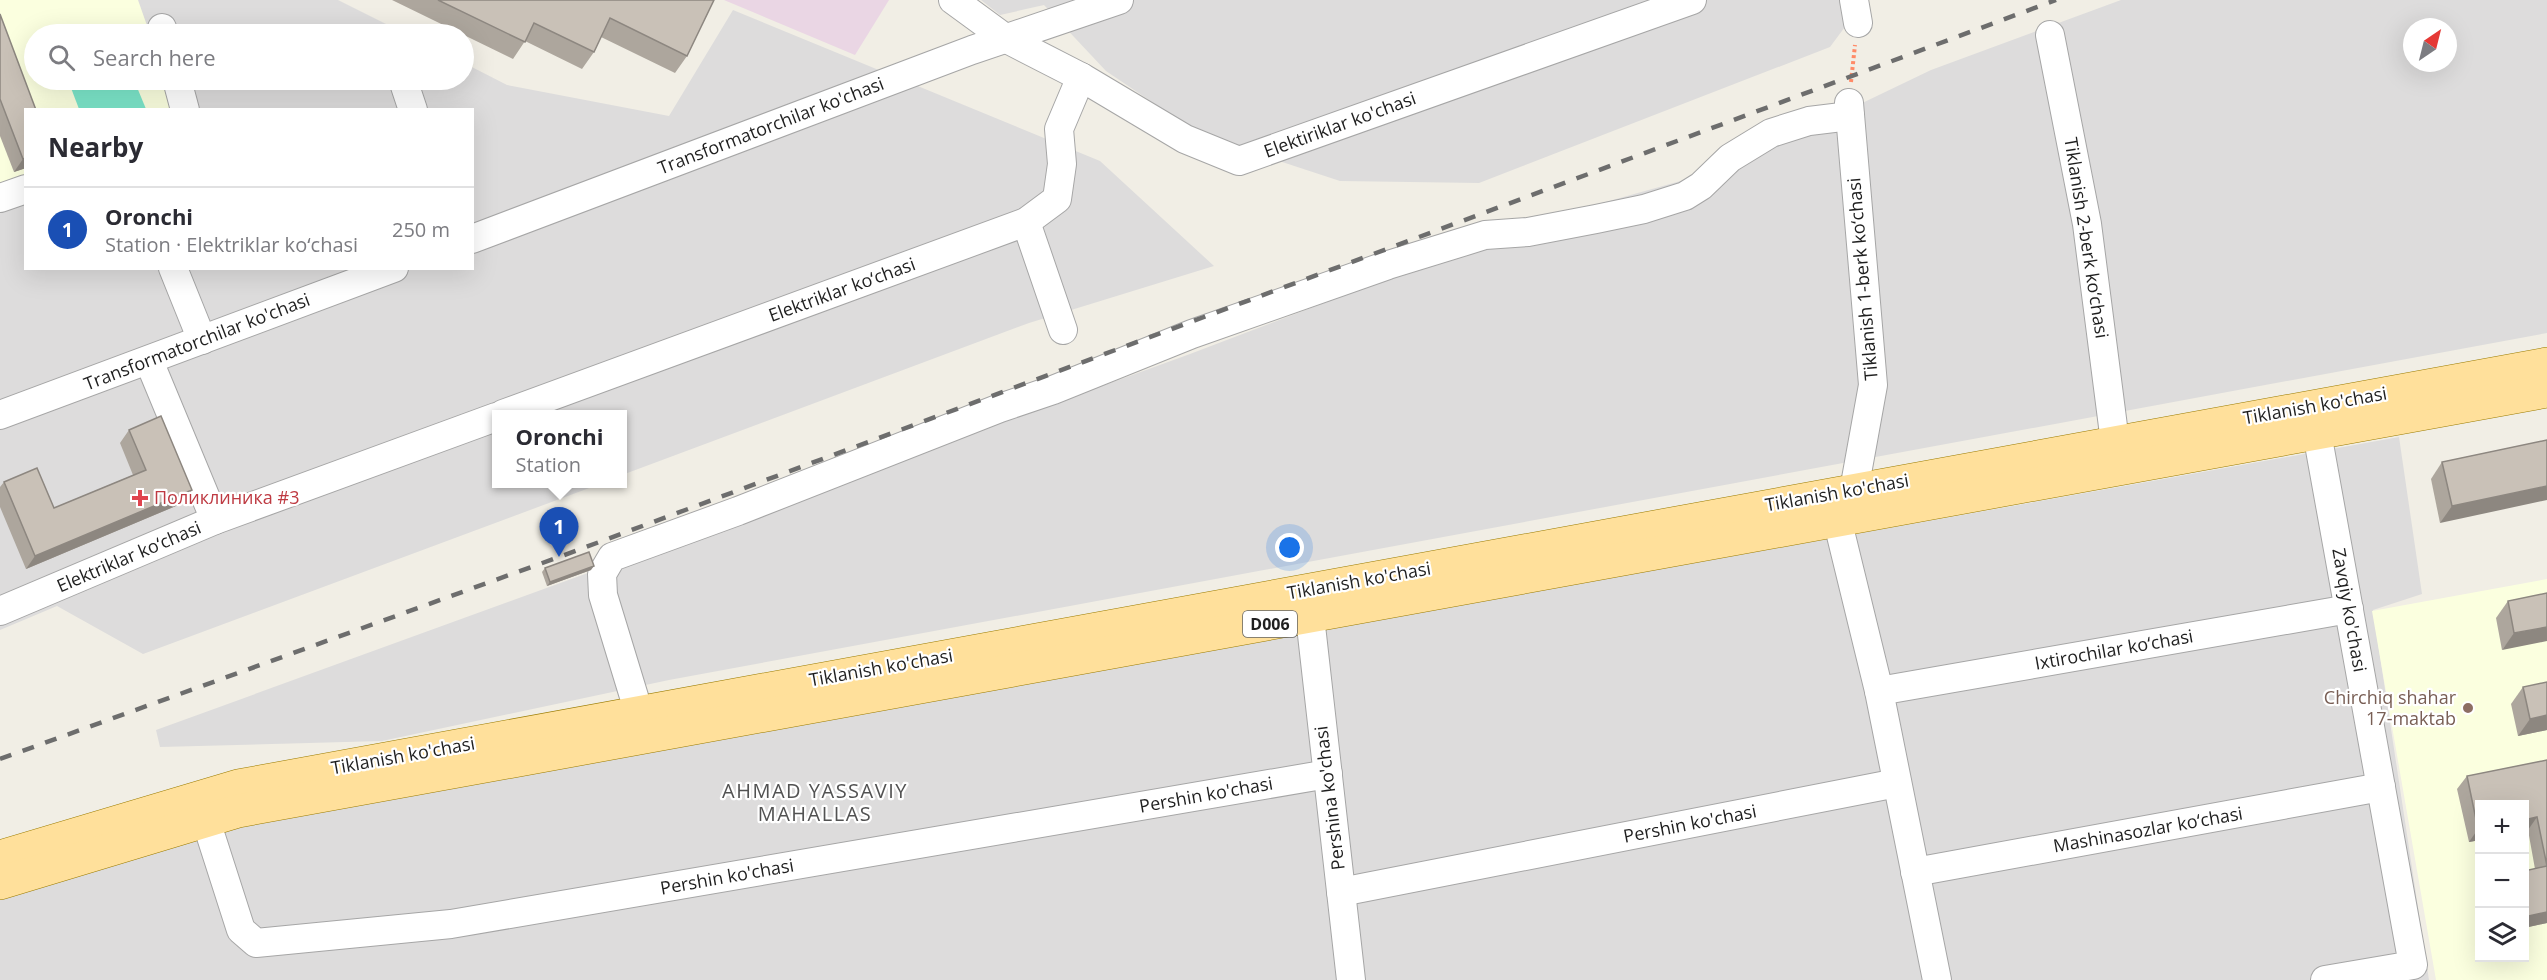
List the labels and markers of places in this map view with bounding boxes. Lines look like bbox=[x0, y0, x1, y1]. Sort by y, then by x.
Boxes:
place label: Поликлиника #3 bbox=[154, 485, 299, 509]
marker: Поликлиника #3 bbox=[131, 489, 149, 507]
pin: 1 bbox=[540, 508, 578, 557]
place label: Chirchiq shahar 17-maktab bbox=[2324, 685, 2457, 730]
marker: Chirchiq shahar 17-maktab bbox=[2461, 701, 2475, 715]

